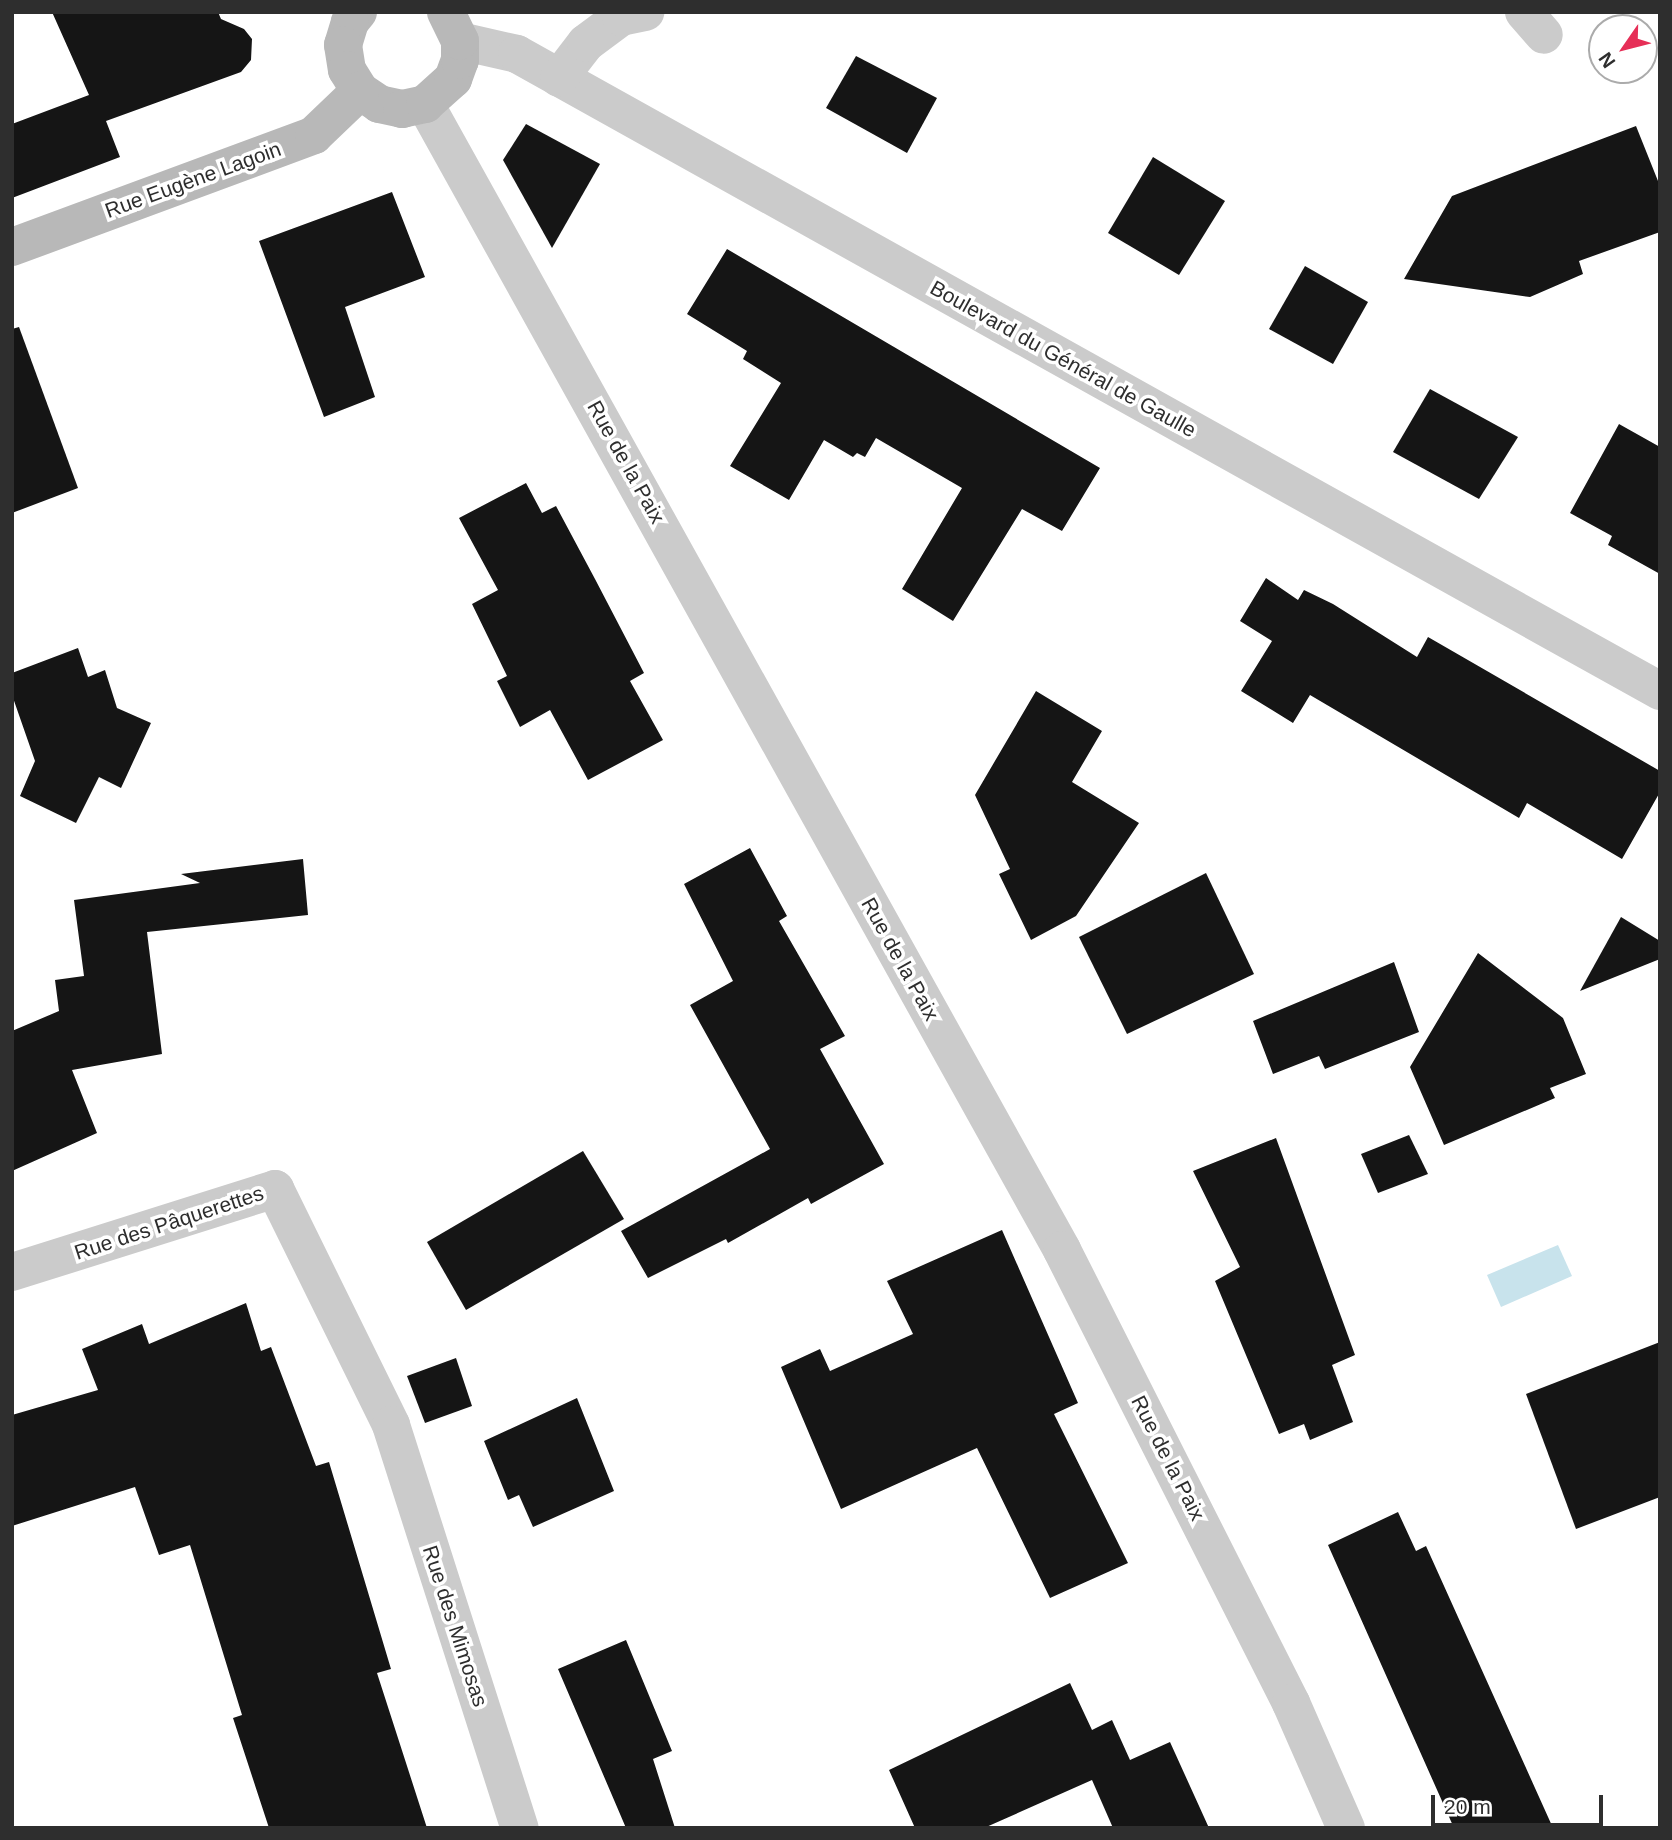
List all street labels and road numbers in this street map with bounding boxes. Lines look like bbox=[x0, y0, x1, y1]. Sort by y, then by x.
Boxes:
street label: Rue Eugène Lagoin bbox=[101, 136, 285, 224]
street label: Boulevard du Général de Gaulle bbox=[926, 275, 1200, 443]
street label: Rue de la Paix bbox=[582, 396, 670, 528]
street label: Rue de la Paix bbox=[856, 893, 944, 1025]
street label: Rue des Pâquerettes bbox=[71, 1181, 267, 1265]
street label: Rue de la Paix bbox=[1126, 1391, 1210, 1525]
street label: Rue des Mimosas bbox=[417, 1542, 493, 1710]

